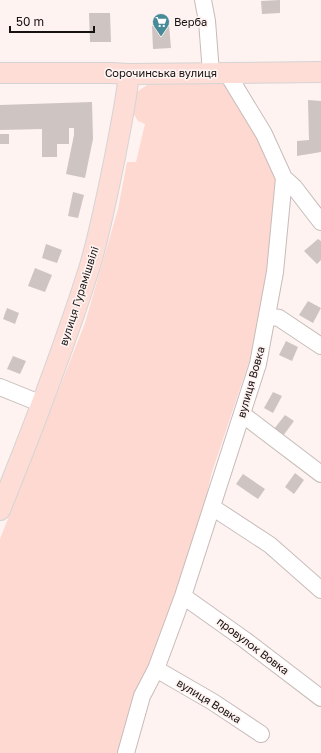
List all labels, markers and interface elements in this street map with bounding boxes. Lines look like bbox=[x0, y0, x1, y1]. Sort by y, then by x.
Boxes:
scale bar bbox=[10, 8, 94, 34]
supermarket icon: Верба bbox=[151, 12, 171, 37]
text: 50 m bbox=[16, 14, 44, 29]
place label: Верба bbox=[174, 15, 207, 28]
street label: Сорочинська вулиця bbox=[105, 66, 217, 79]
street label: вулиця Гурамішвілі bbox=[56, 244, 101, 347]
street label: вулиця Вовка bbox=[234, 345, 267, 419]
street label: провулок Вовка bbox=[215, 614, 292, 677]
street label: вулиця Вовка bbox=[175, 676, 244, 726]

